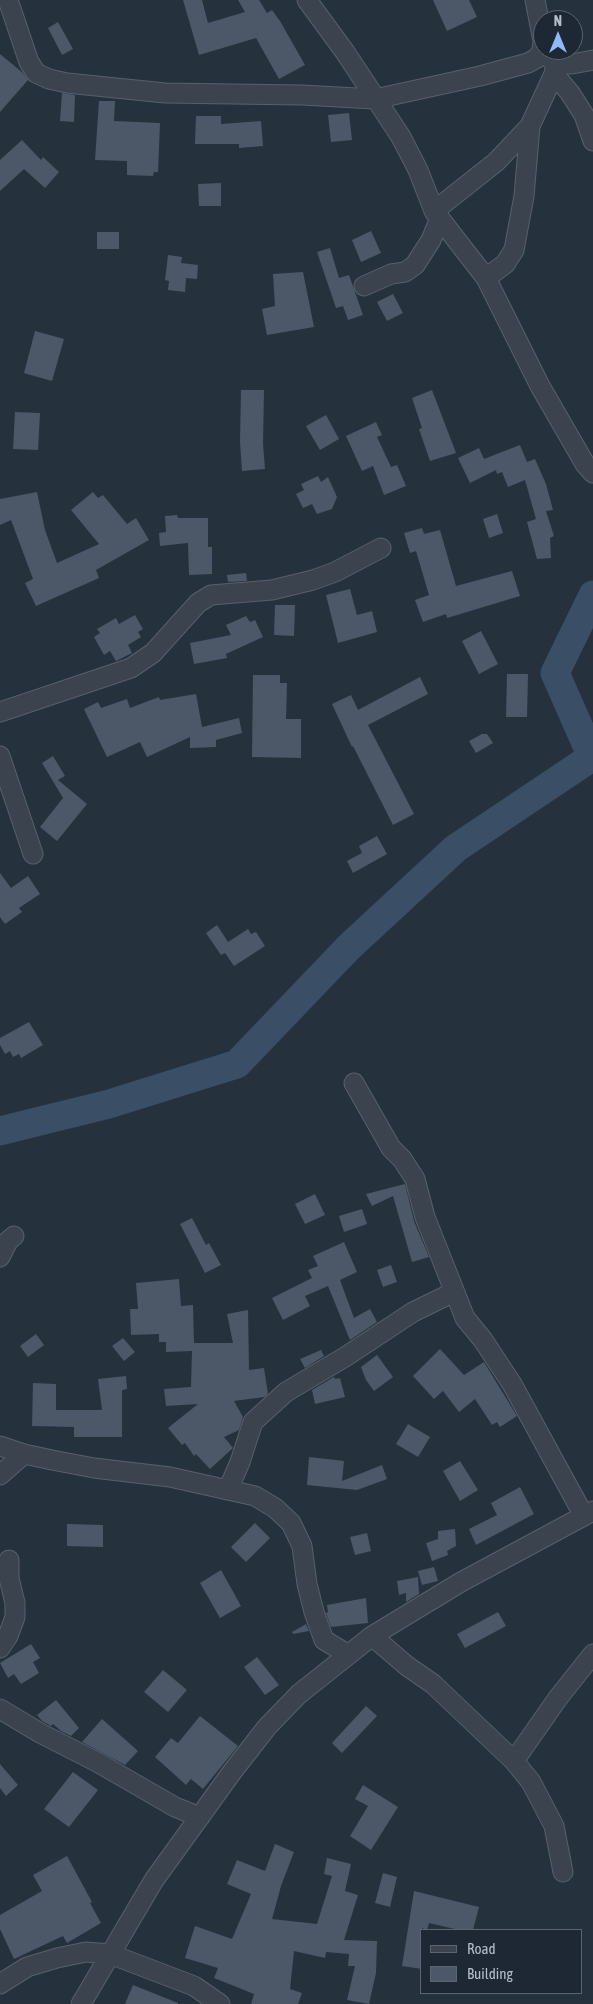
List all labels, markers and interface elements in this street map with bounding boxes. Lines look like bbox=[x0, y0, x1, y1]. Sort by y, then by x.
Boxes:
north arrow bbox=[533, 10, 583, 60]
text: N bbox=[554, 13, 562, 29]
legend bbox=[420, 1929, 583, 1994]
text: Road bbox=[467, 1940, 496, 1957]
text: Building bbox=[467, 1965, 513, 1982]

